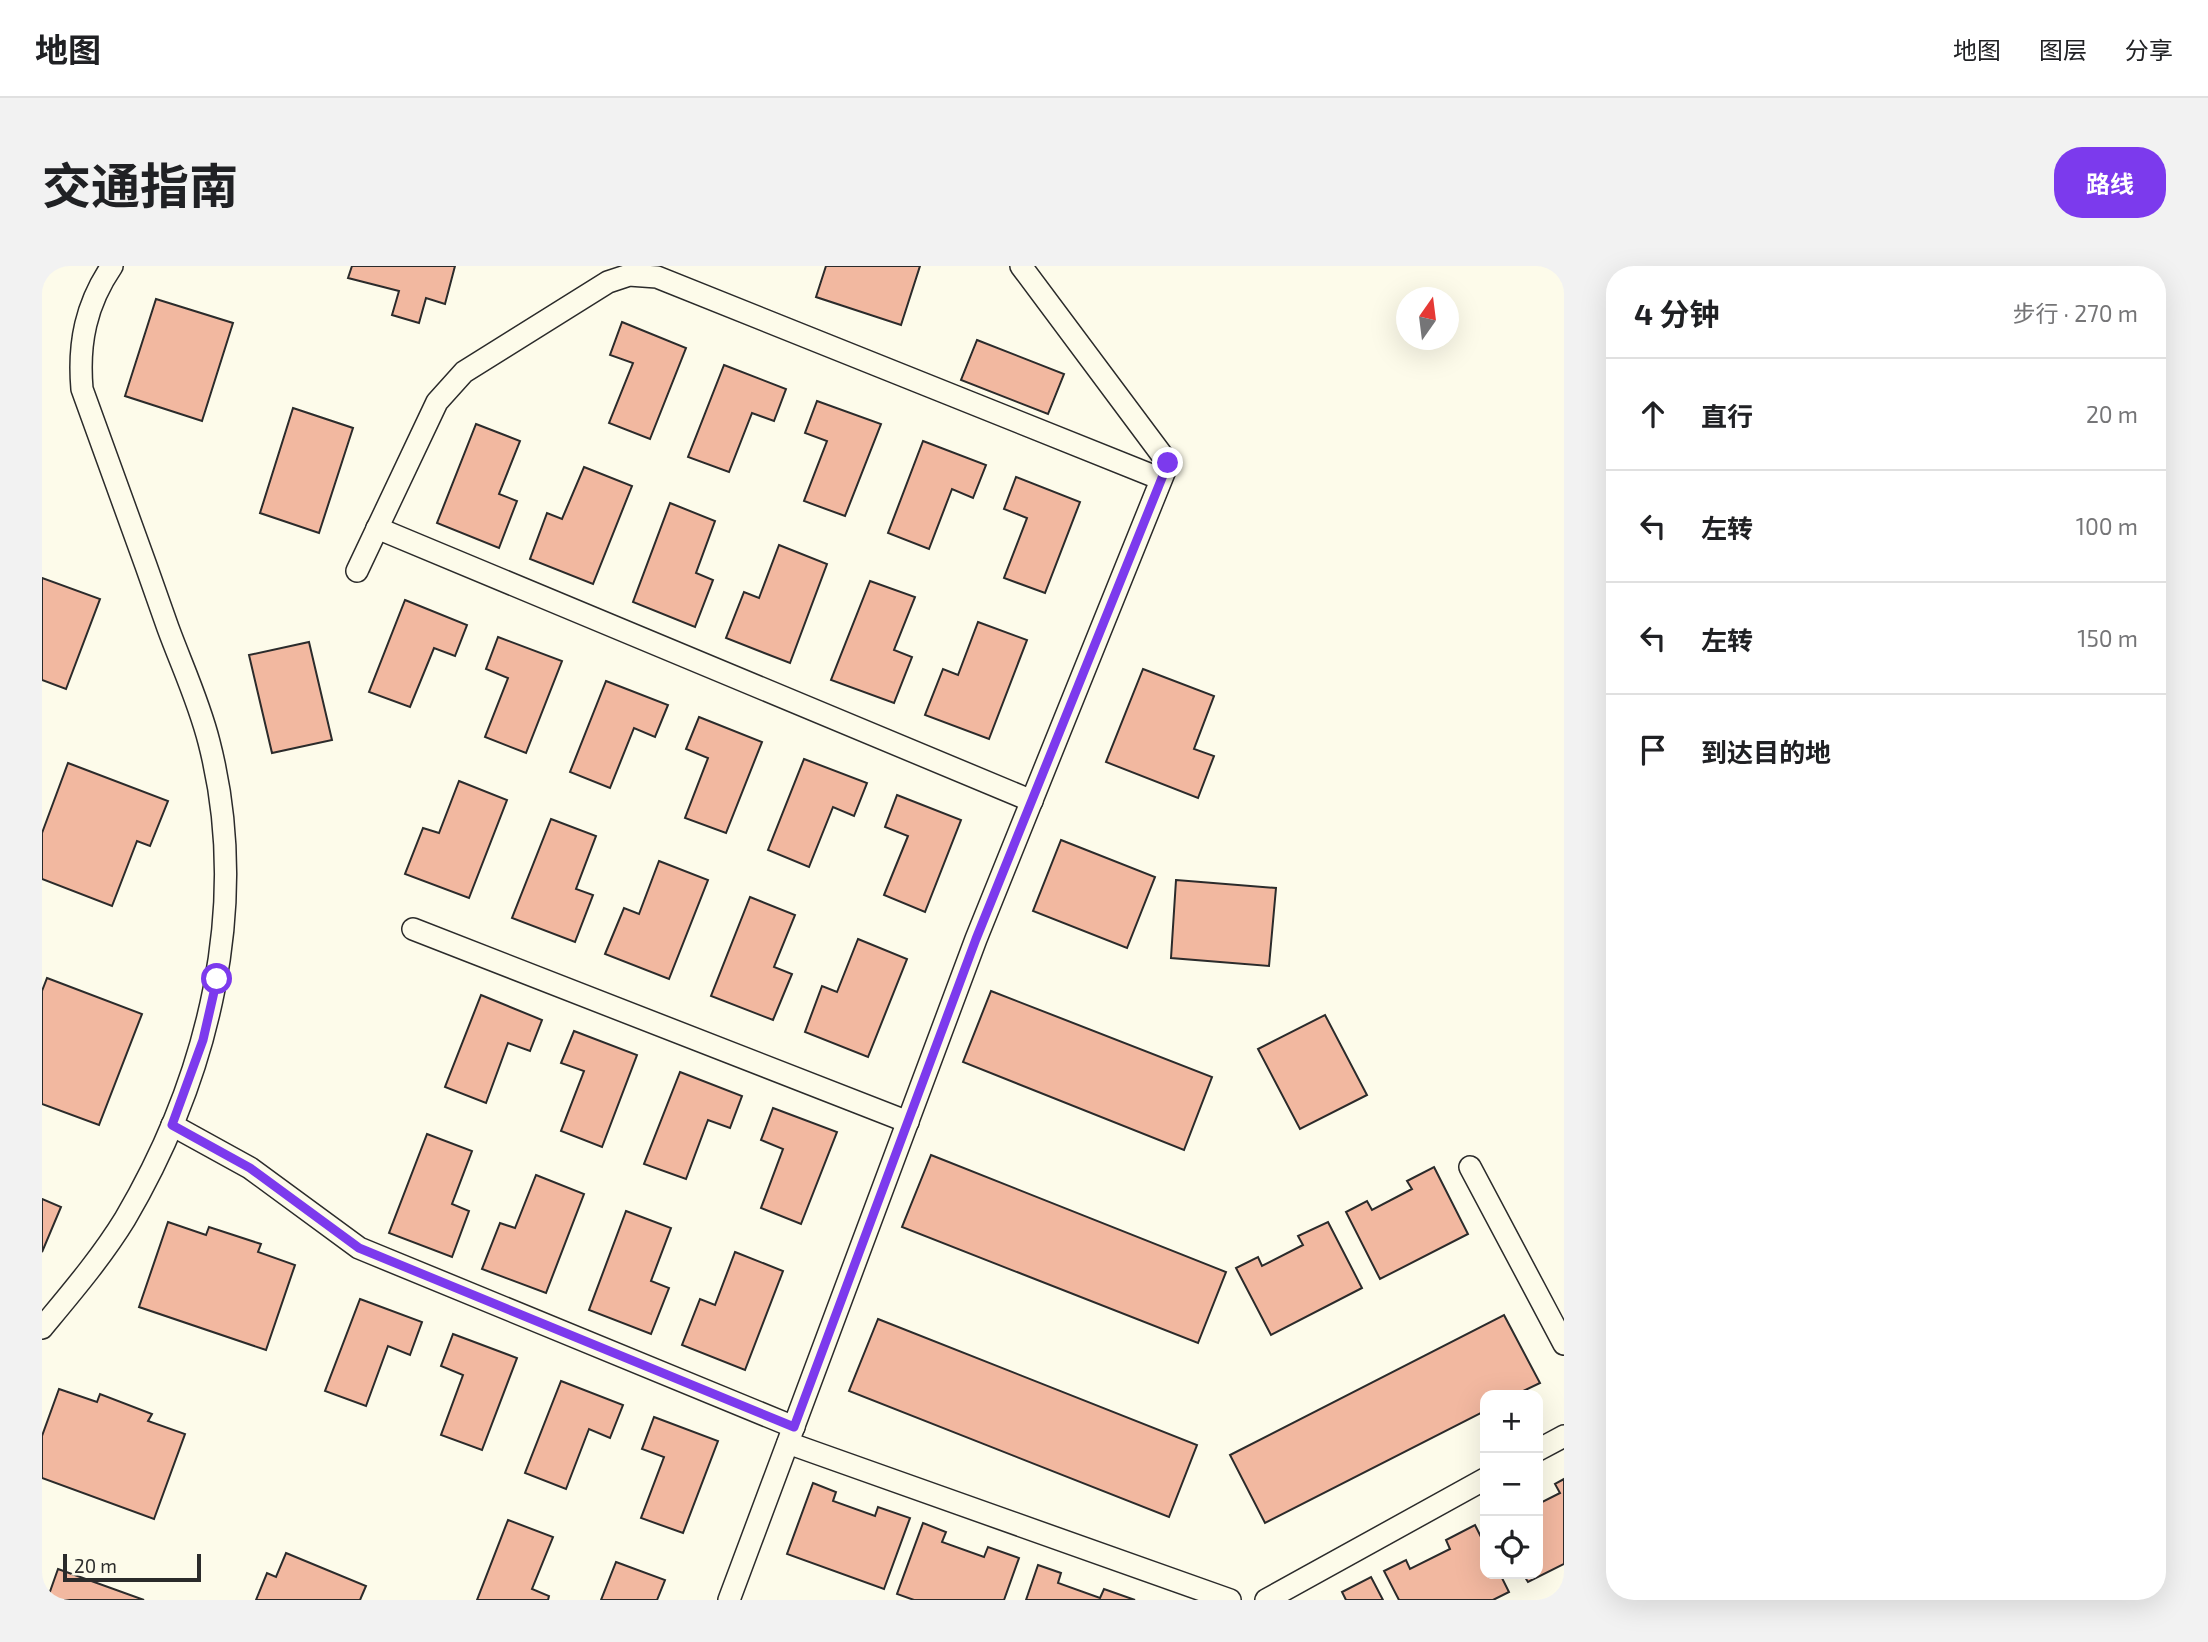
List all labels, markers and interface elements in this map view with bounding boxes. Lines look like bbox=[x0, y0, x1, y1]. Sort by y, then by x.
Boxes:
text: 地图 bbox=[35, 29, 101, 69]
text: 地图 bbox=[1953, 35, 2001, 64]
text: 图层 bbox=[2039, 35, 2087, 64]
text: 分享 bbox=[2125, 35, 2173, 64]
button: 路线 bbox=[2054, 147, 2166, 218]
text: 交通指南 bbox=[42, 155, 238, 214]
north arrow bbox=[1396, 287, 1459, 350]
text: 4 分钟 bbox=[1634, 295, 1720, 331]
text: 步行 · 270 m bbox=[2012, 299, 2138, 327]
icon: ahead bbox=[1634, 395, 1672, 433]
text: 直行 bbox=[1701, 400, 1753, 431]
text: 20 m bbox=[2086, 400, 2138, 428]
route end bbox=[1152, 447, 1183, 478]
icon: left bbox=[1634, 507, 1672, 545]
text: 左转 bbox=[1701, 512, 1753, 543]
text: 100 m bbox=[2076, 512, 2138, 540]
icon: left bbox=[1634, 619, 1672, 657]
text: 左转 bbox=[1701, 624, 1753, 655]
text: 150 m bbox=[2077, 624, 2138, 652]
icon: arrive bbox=[1634, 731, 1672, 769]
text: 到达目的地 bbox=[1701, 736, 1831, 767]
route start bbox=[201, 963, 232, 994]
map controls bbox=[1480, 1390, 1543, 1579]
button: + bbox=[1480, 1390, 1543, 1453]
button: − bbox=[1480, 1453, 1543, 1516]
button: locate bbox=[1480, 1516, 1543, 1579]
scale bar bbox=[63, 1551, 201, 1583]
text: 20 m bbox=[74, 1554, 117, 1577]

